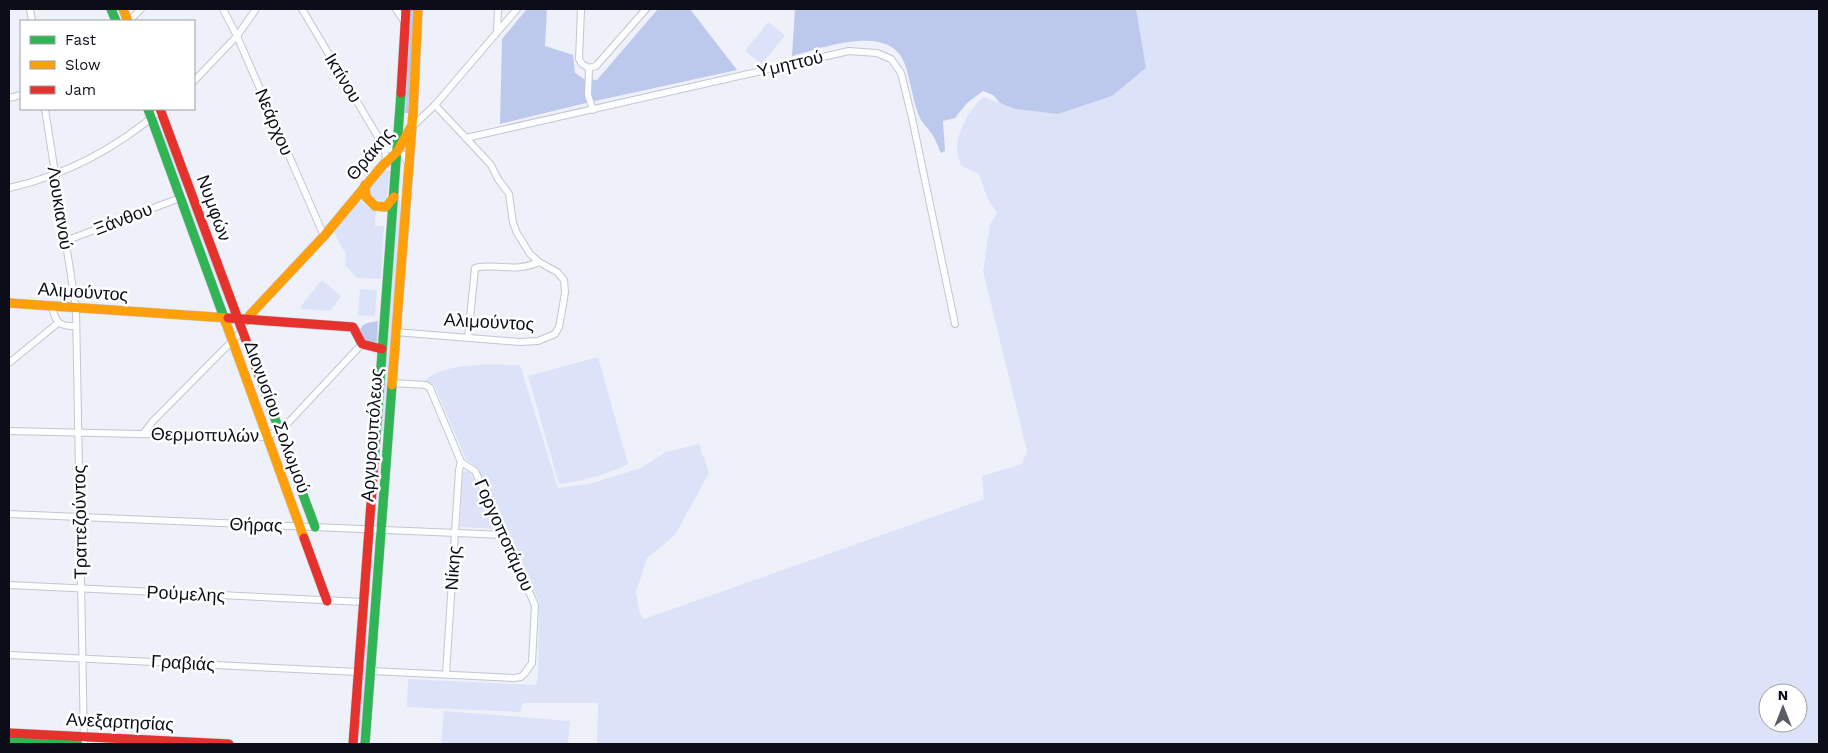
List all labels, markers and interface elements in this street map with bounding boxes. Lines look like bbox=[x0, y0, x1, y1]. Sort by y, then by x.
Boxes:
legend bbox=[20, 20, 195, 110]
text: Fast bbox=[65, 31, 97, 49]
street label: Υμηττού bbox=[755, 46, 825, 81]
street label: Ικτίνου bbox=[321, 49, 366, 106]
text: Slow bbox=[65, 56, 101, 74]
text: Jam bbox=[65, 81, 96, 99]
street label: Νεάρχου bbox=[251, 85, 298, 158]
street label: Θράκης bbox=[342, 123, 398, 184]
street label: Λουκιανού bbox=[44, 165, 77, 251]
street label: Νυμφών bbox=[193, 172, 236, 244]
street label: Ξάνθου bbox=[91, 198, 155, 239]
street label: Αλιμούντος bbox=[37, 278, 129, 305]
street label: Αλιμούντος bbox=[443, 309, 535, 334]
street label: Διονυσίου Σολωμού bbox=[240, 338, 315, 496]
street label: Αργυρουπόλεως bbox=[356, 367, 387, 502]
street label: Θερμοπυλών bbox=[151, 423, 259, 446]
street label: Τραπεζούντος bbox=[68, 464, 91, 579]
street label: Γοργοποτάμου bbox=[470, 475, 539, 594]
street label: Θήρας bbox=[229, 513, 283, 536]
street label: Νίκης bbox=[440, 545, 465, 591]
street label: Ρούμελης bbox=[146, 581, 226, 606]
street label: Γραβιάς bbox=[151, 650, 216, 675]
north arrow bbox=[1758, 683, 1808, 733]
text: N bbox=[1778, 687, 1788, 703]
street label: Ανεξαρτησίας bbox=[66, 708, 175, 735]

